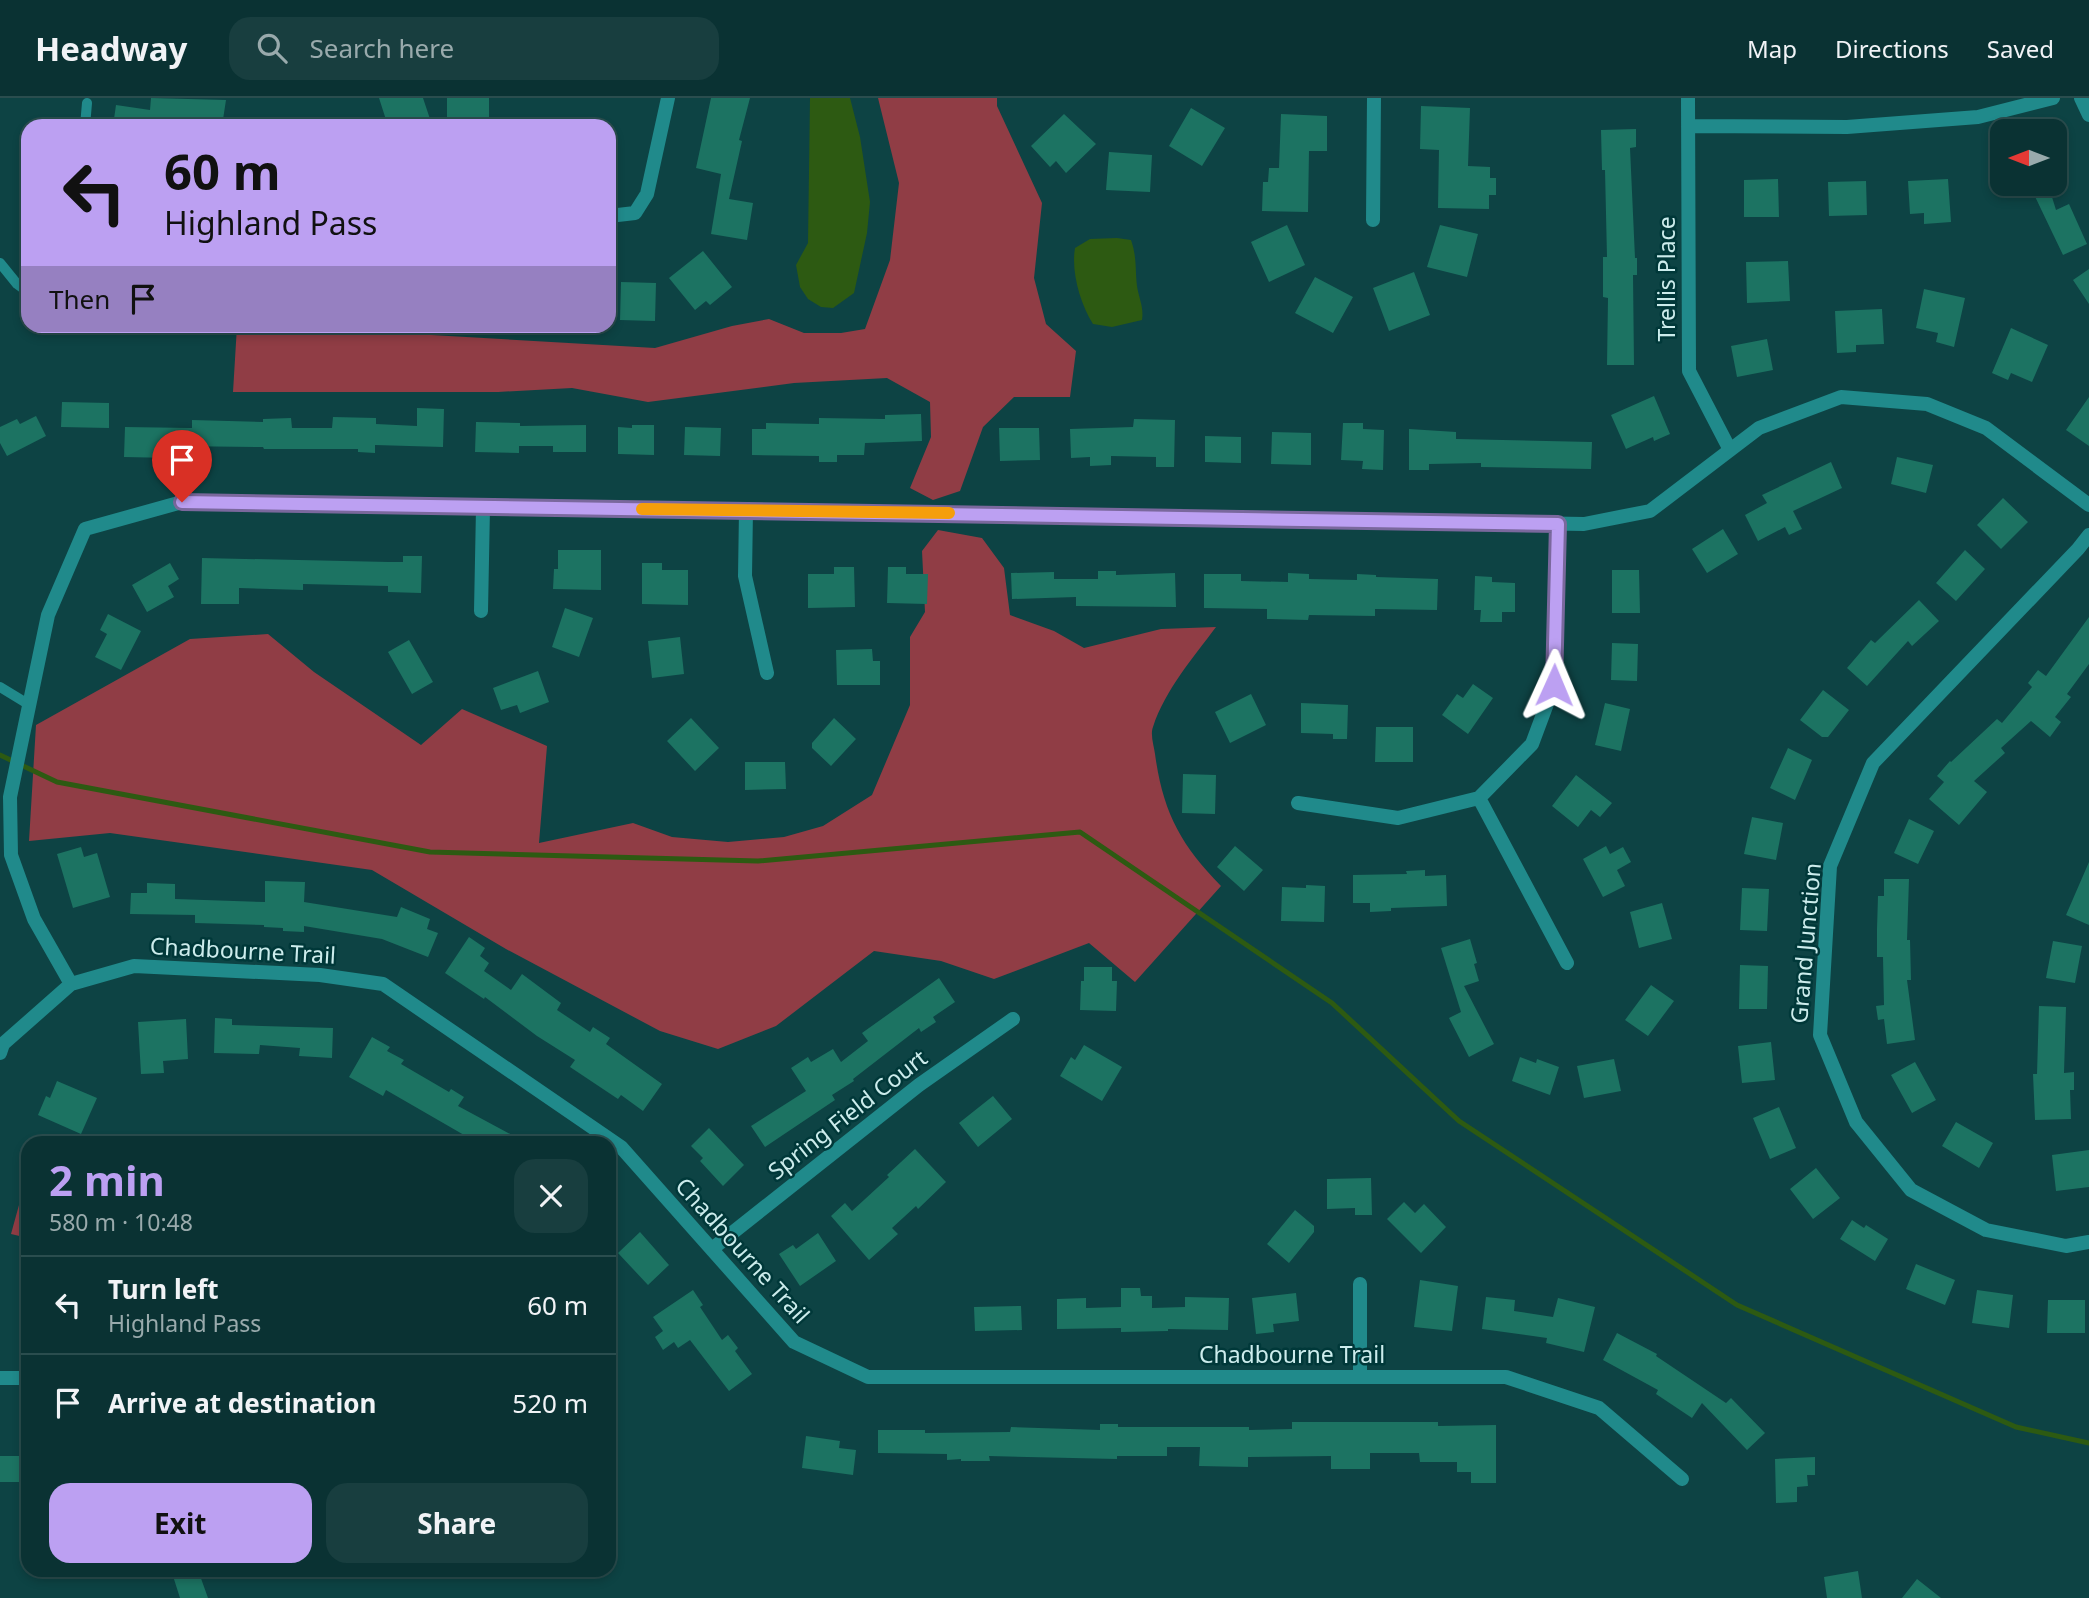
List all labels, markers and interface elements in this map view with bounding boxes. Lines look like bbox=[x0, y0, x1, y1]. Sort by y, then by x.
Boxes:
search box bbox=[229, 17, 719, 80]
text: Headway bbox=[35, 26, 187, 71]
icon: search bbox=[253, 29, 291, 67]
text: Search here bbox=[309, 30, 454, 66]
text: Map bbox=[1747, 32, 1797, 65]
text: Directions bbox=[1835, 32, 1949, 65]
text: Saved bbox=[1987, 32, 2054, 65]
north arrow bbox=[1990, 119, 2067, 196]
map controls bbox=[1990, 119, 2067, 196]
text: 60 m bbox=[164, 138, 281, 204]
icon: left bbox=[49, 147, 140, 238]
text: Highland Pass bbox=[164, 201, 377, 244]
street label: Trellis Place bbox=[1650, 216, 1682, 342]
icon: arrive bbox=[124, 280, 162, 318]
text: Then bbox=[49, 281, 110, 317]
pin bbox=[152, 430, 212, 502]
icon: arrive bbox=[163, 441, 201, 479]
position arrow bbox=[1517, 648, 1591, 722]
street label: Grand Junction bbox=[1782, 861, 1828, 1025]
street label: Chadbourne Trail bbox=[149, 929, 337, 971]
street label: Spring Field Court bbox=[761, 1042, 933, 1186]
text: 2 min bbox=[49, 1151, 165, 1208]
button: close bbox=[514, 1159, 588, 1233]
street label: Chadbourne Trail bbox=[669, 1170, 817, 1330]
text: 580 m · 10:48 bbox=[49, 1206, 193, 1238]
text: Turn left bbox=[108, 1271, 219, 1307]
icon: left bbox=[49, 1286, 87, 1324]
text: 60 m bbox=[527, 1287, 588, 1323]
text: Highland Pass bbox=[108, 1307, 261, 1339]
street label: Chadbourne Trail bbox=[1199, 1338, 1385, 1370]
icon: arrive bbox=[49, 1384, 87, 1422]
text: Arrive at destination bbox=[108, 1385, 377, 1421]
text: 520 m bbox=[512, 1385, 588, 1421]
button: Exit bbox=[49, 1483, 312, 1563]
button: Share bbox=[326, 1483, 588, 1563]

